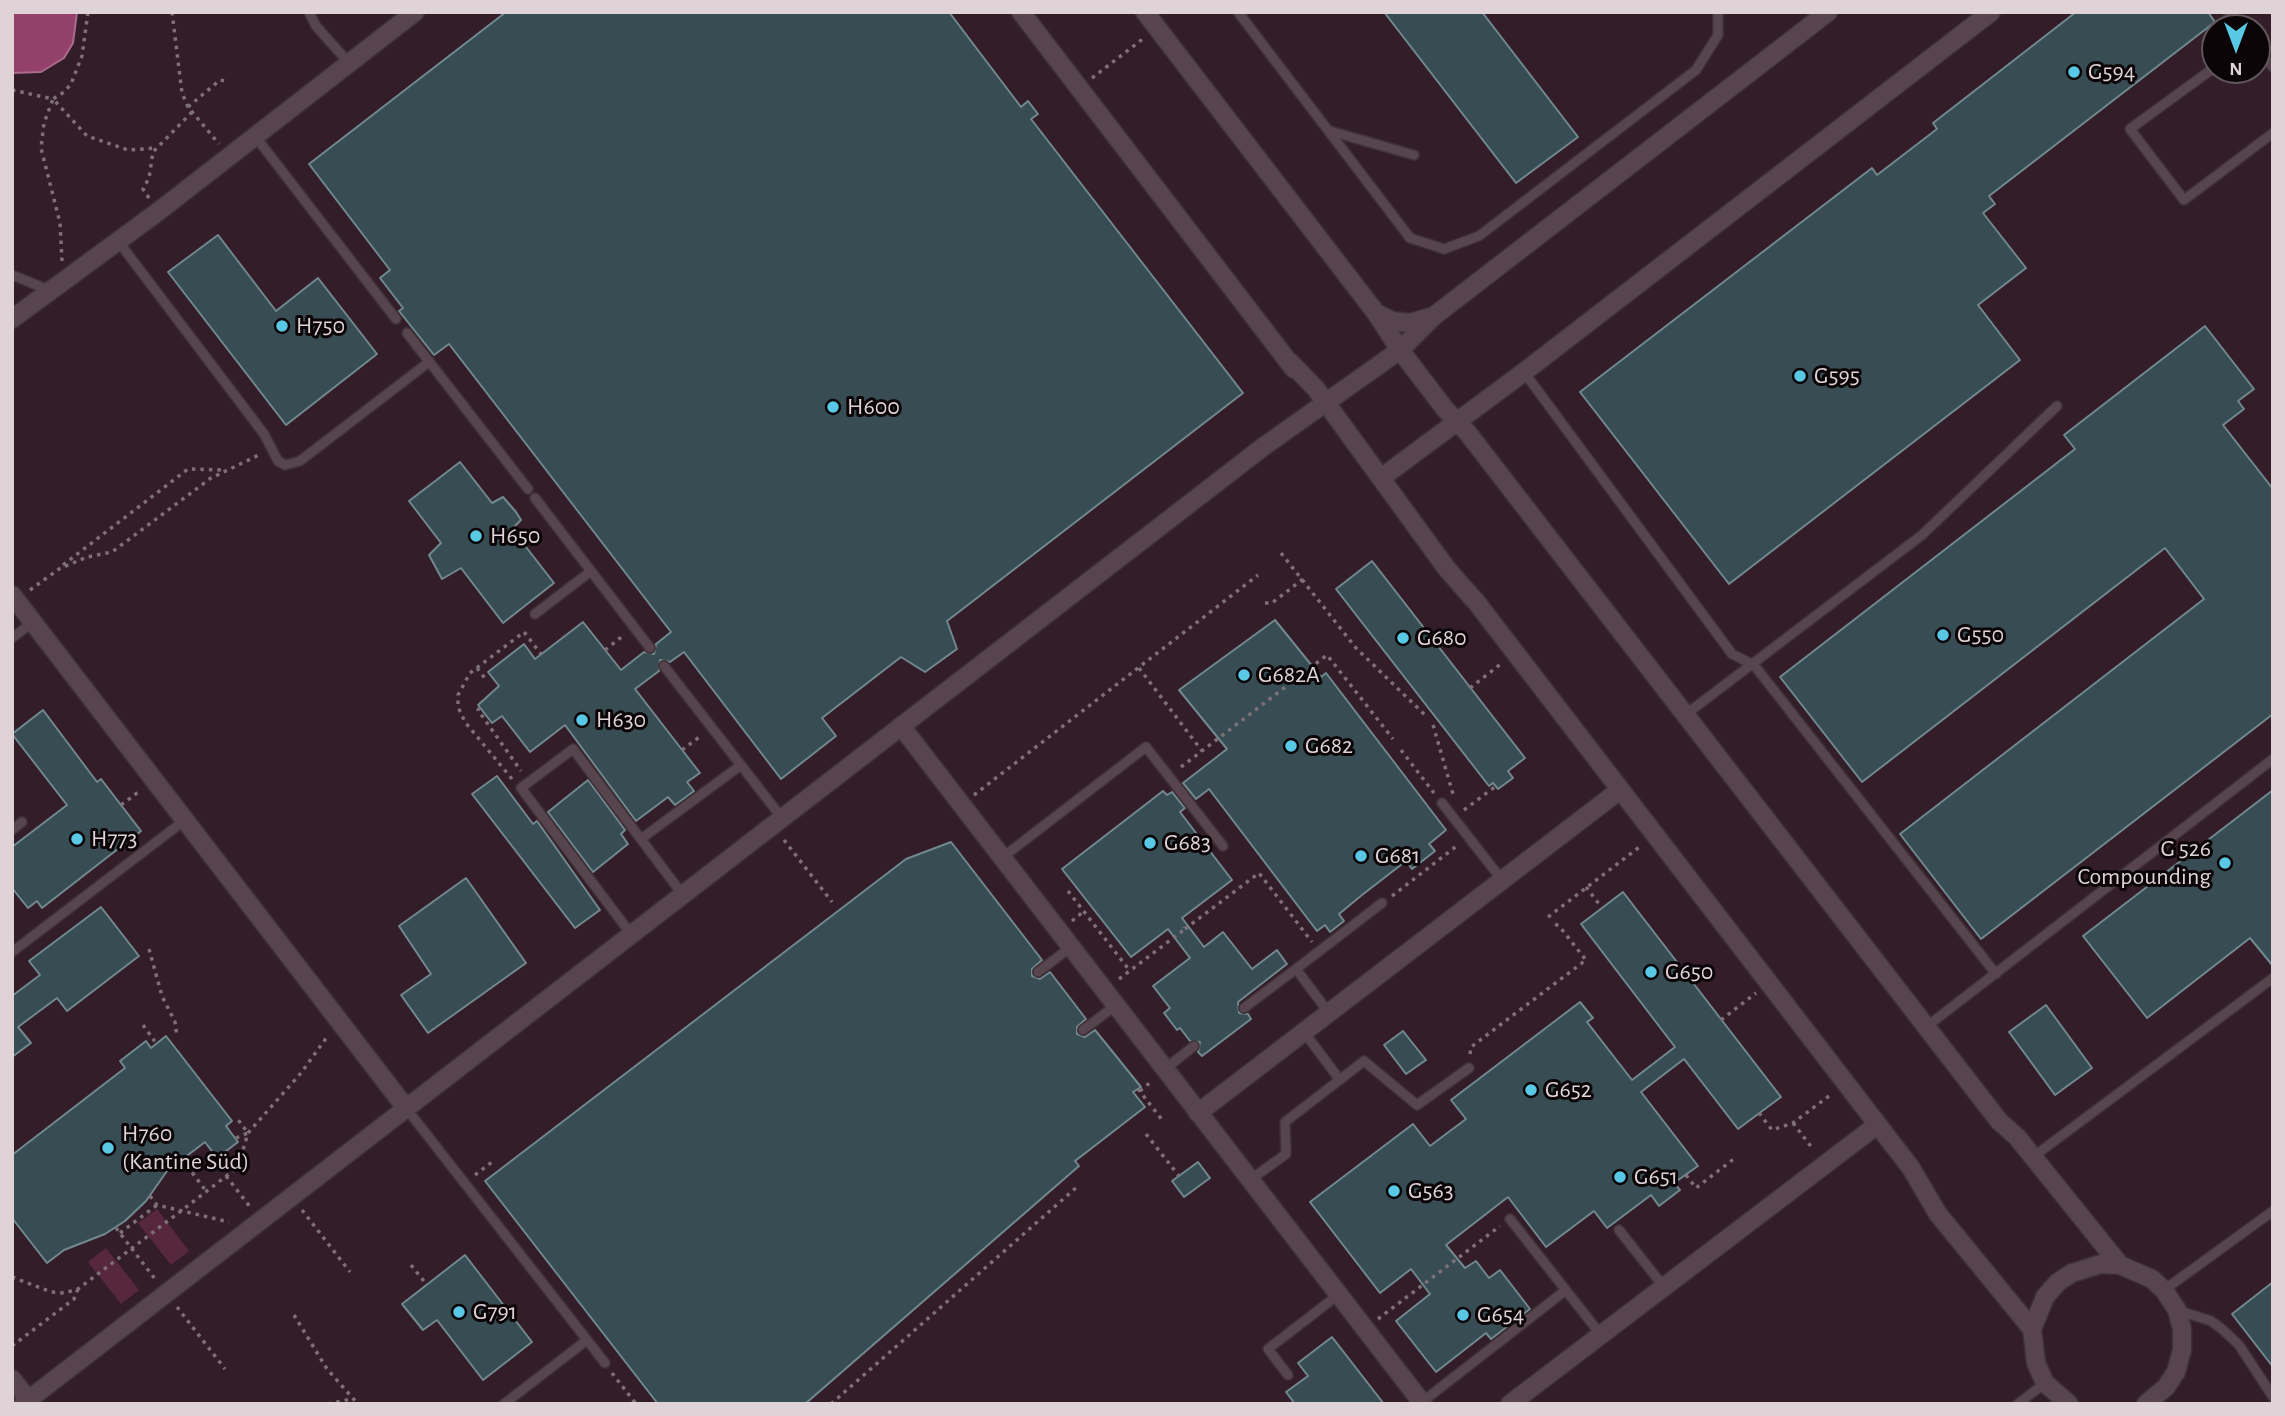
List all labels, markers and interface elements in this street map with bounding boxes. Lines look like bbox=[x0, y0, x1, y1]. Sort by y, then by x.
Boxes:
north arrow bbox=[2201, 14, 2271, 84]
place label: G594 bbox=[2088, 58, 2135, 86]
text: N bbox=[2229, 59, 2243, 78]
marker: G594 bbox=[2066, 64, 2082, 80]
place label: H750 bbox=[296, 312, 345, 340]
marker: H750 bbox=[274, 318, 290, 334]
place label: G595 bbox=[1814, 362, 1860, 390]
marker: G595 bbox=[1792, 368, 1808, 384]
place label: H600 bbox=[847, 393, 900, 421]
marker: H600 bbox=[825, 399, 841, 415]
place label: H650 bbox=[490, 522, 540, 550]
marker: H650 bbox=[468, 528, 484, 544]
place label: G550 bbox=[1957, 621, 2004, 649]
place label: G680 bbox=[1417, 624, 1467, 652]
marker: G550 bbox=[1935, 627, 1951, 643]
marker: G680 bbox=[1395, 630, 1411, 646]
place label: G682A bbox=[1258, 661, 1320, 689]
marker: G682A bbox=[1236, 667, 1252, 683]
place label: H630 bbox=[596, 706, 646, 734]
marker: H630 bbox=[574, 712, 590, 728]
place label: G682 bbox=[1305, 732, 1353, 760]
marker: G682 bbox=[1283, 738, 1299, 754]
place label: H773 bbox=[91, 825, 137, 853]
place label: G683 bbox=[1164, 829, 1211, 857]
marker: H773 bbox=[69, 831, 85, 847]
marker: G683 bbox=[1142, 835, 1158, 851]
place label: G 526 Compounding bbox=[2078, 835, 2211, 891]
place label: G681 bbox=[1375, 842, 1420, 870]
marker: G681 bbox=[1353, 848, 1369, 864]
marker: G 526 Compounding bbox=[2217, 855, 2233, 871]
place label: G650 bbox=[1665, 958, 1713, 986]
marker: G650 bbox=[1643, 964, 1659, 980]
place label: G652 bbox=[1545, 1076, 1592, 1104]
marker: G652 bbox=[1523, 1082, 1539, 1098]
place label: H760 (Kantine Süd) bbox=[122, 1120, 249, 1176]
marker: H760 (Kantine Süd) bbox=[100, 1140, 116, 1156]
place label: G651 bbox=[1634, 1163, 1678, 1191]
marker: G651 bbox=[1612, 1169, 1628, 1185]
place label: G563 bbox=[1408, 1177, 1454, 1205]
marker: G563 bbox=[1386, 1183, 1402, 1199]
place label: G791 bbox=[473, 1298, 517, 1326]
place label: G654 bbox=[1477, 1301, 1524, 1329]
marker: G791 bbox=[451, 1304, 467, 1320]
marker: G654 bbox=[1455, 1307, 1471, 1323]

